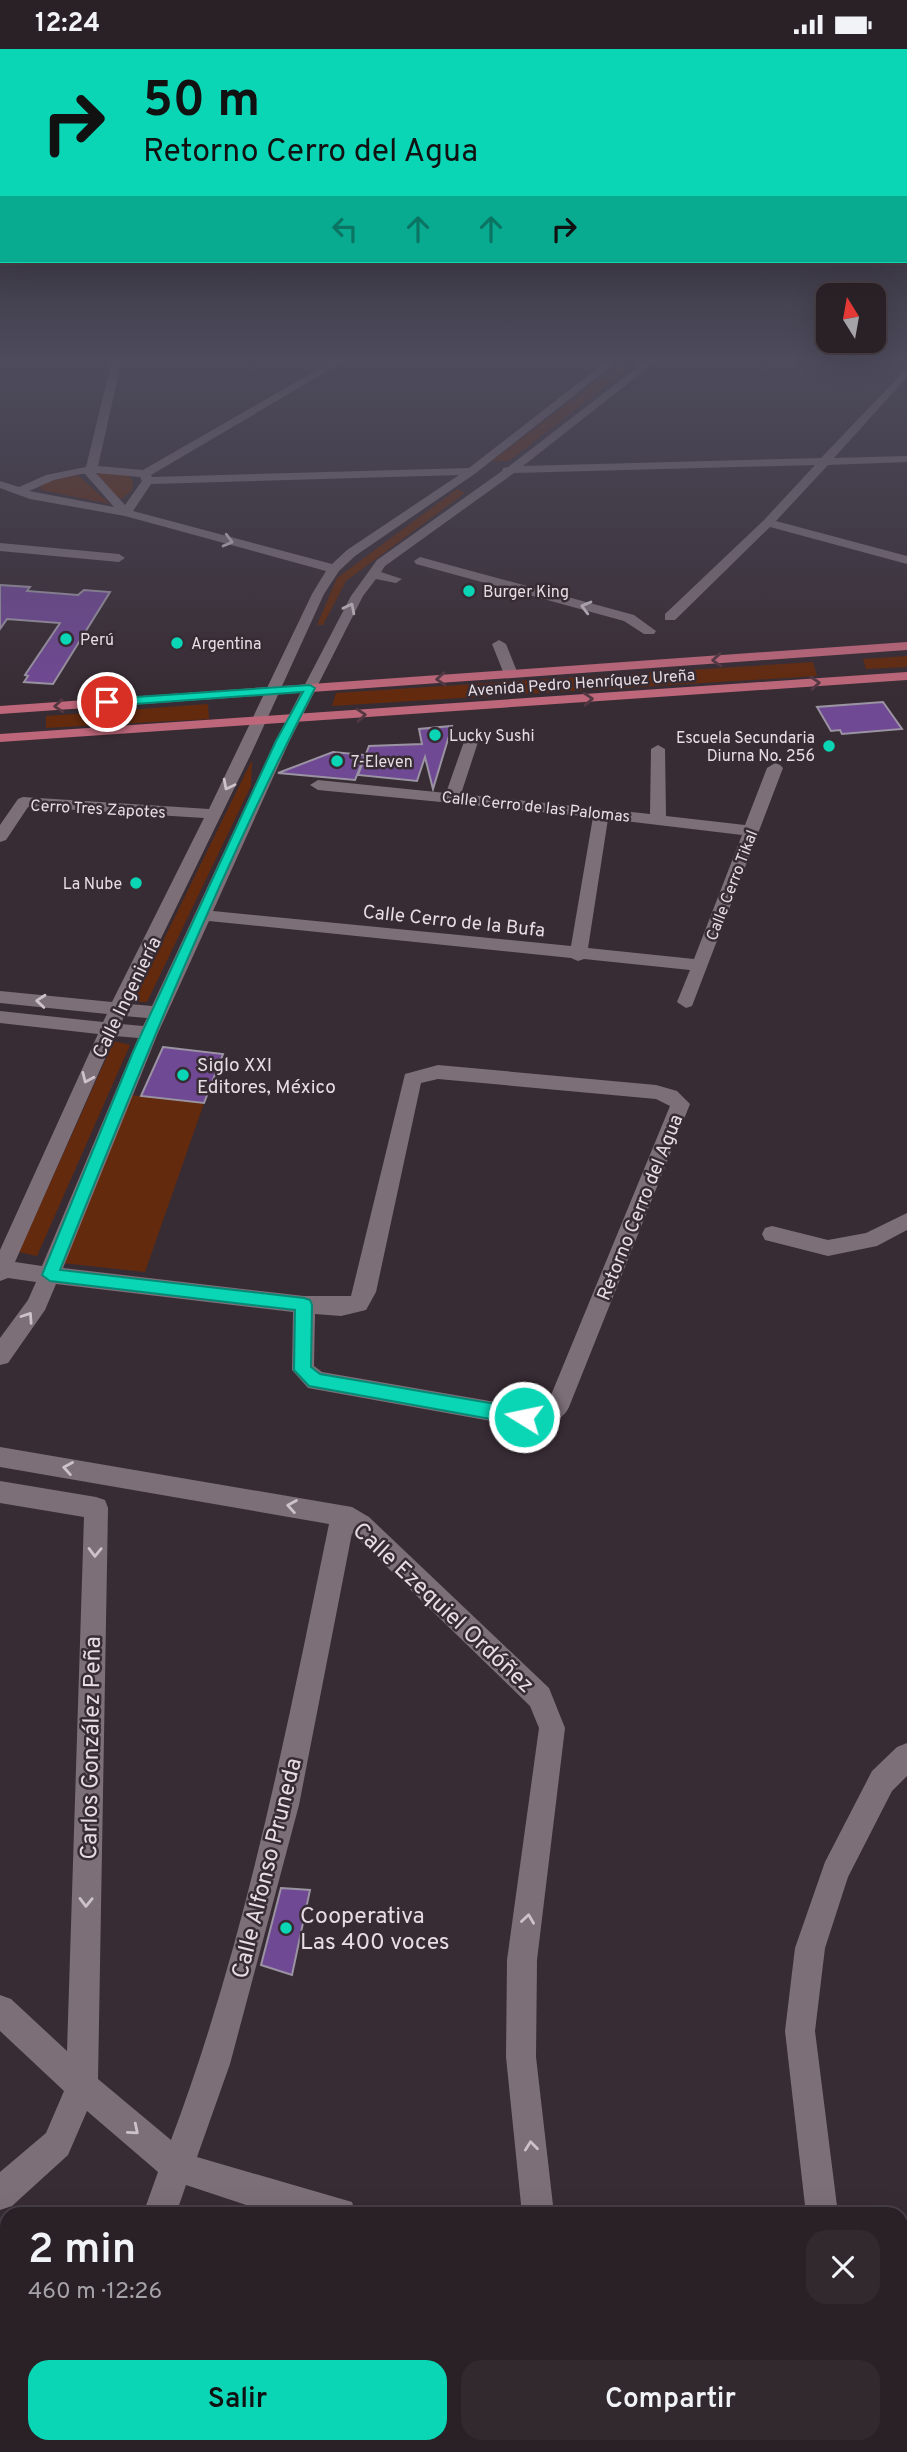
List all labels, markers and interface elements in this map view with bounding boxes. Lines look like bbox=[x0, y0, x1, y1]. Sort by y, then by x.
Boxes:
text: 12:24 bbox=[35, 8, 100, 41]
text: 50 m bbox=[143, 72, 260, 134]
icon: right bbox=[28, 77, 119, 168]
text: Retorno Cerro del Agua bbox=[143, 133, 478, 173]
icon: left bbox=[326, 210, 364, 248]
icon: ahead bbox=[399, 210, 437, 248]
icon: ahead bbox=[472, 210, 510, 248]
icon: right bbox=[545, 210, 583, 248]
north arrow bbox=[816, 283, 886, 353]
map controls bbox=[816, 283, 886, 353]
one-way arrow bbox=[222, 533, 234, 547]
marker: Burger King bbox=[461, 583, 477, 599]
place label: Burger King bbox=[483, 583, 569, 603]
one-way arrow bbox=[580, 600, 592, 615]
one-way arrow bbox=[342, 603, 356, 615]
marker: Perú bbox=[58, 631, 74, 647]
place label: Perú bbox=[80, 631, 114, 651]
marker: Argentina bbox=[169, 635, 185, 651]
place label: Argentina bbox=[191, 635, 261, 655]
one-way arrow bbox=[711, 652, 722, 667]
street label: Avenida Pedro Henríquez Ureña bbox=[466, 666, 696, 702]
one-way arrow bbox=[435, 671, 446, 686]
pin bbox=[77, 672, 137, 732]
one-way arrow bbox=[810, 676, 821, 691]
icon: arrive bbox=[88, 683, 126, 721]
one-way arrow bbox=[583, 692, 594, 707]
one-way arrow bbox=[53, 698, 64, 713]
one-way arrow bbox=[356, 708, 367, 723]
marker: Lucky Sushi bbox=[427, 727, 443, 743]
place label: Lucky Sushi bbox=[449, 727, 535, 747]
place label: Escuela Secundaria Diurna No. 256 bbox=[676, 729, 815, 767]
marker: Escuela Secundaria Diurna No. 256 bbox=[821, 738, 837, 754]
marker: 7-Eleven bbox=[329, 753, 345, 769]
place label: 7-Eleven bbox=[351, 753, 413, 773]
one-way arrow bbox=[223, 777, 237, 790]
street label: Calle Cerro de las Palomas bbox=[441, 788, 631, 828]
street label: Cerro Tres Zapotes bbox=[30, 796, 166, 824]
street label: Calle Cerro Tikal bbox=[703, 828, 763, 944]
place label: La Nube bbox=[63, 875, 122, 895]
marker: La Nube bbox=[128, 875, 144, 891]
street label: Calle Cerro de la Bufa bbox=[361, 900, 546, 944]
street label: Calle Ingeniería bbox=[88, 933, 168, 1063]
one-way arrow bbox=[36, 994, 47, 1009]
place label: Siglo XXI Editores, México bbox=[197, 1054, 336, 1100]
marker: Siglo XXI Editores, México bbox=[175, 1067, 191, 1083]
one-way arrow bbox=[82, 1071, 96, 1083]
street label: Retorno Cerro del Agua bbox=[592, 1111, 689, 1304]
one-way arrow bbox=[20, 1312, 33, 1325]
position arrow bbox=[487, 1380, 561, 1454]
one-way arrow bbox=[62, 1461, 74, 1476]
one-way arrow bbox=[286, 1499, 298, 1514]
street label: Calle Ezequiel Ordóñez bbox=[345, 1517, 539, 1701]
one-way arrow bbox=[88, 1547, 103, 1558]
street label: Carlos González Peña bbox=[76, 1636, 109, 1860]
street label: Calle Alfonso Pruneda bbox=[227, 1755, 310, 1982]
one-way arrow bbox=[79, 1897, 94, 1908]
place label: Cooperativa Las 400 voces bbox=[300, 1903, 450, 1958]
one-way arrow bbox=[520, 1913, 535, 1925]
marker: Cooperativa Las 400 voces bbox=[278, 1920, 294, 1936]
one-way arrow bbox=[125, 2122, 138, 2134]
one-way arrow bbox=[524, 2140, 539, 2151]
text: 2 min bbox=[28, 2225, 136, 2278]
button: close bbox=[806, 2230, 880, 2304]
text: 460 m · 12:26 bbox=[28, 2278, 162, 2307]
button: Salir bbox=[28, 2360, 447, 2440]
button: Compartir bbox=[461, 2360, 880, 2440]

